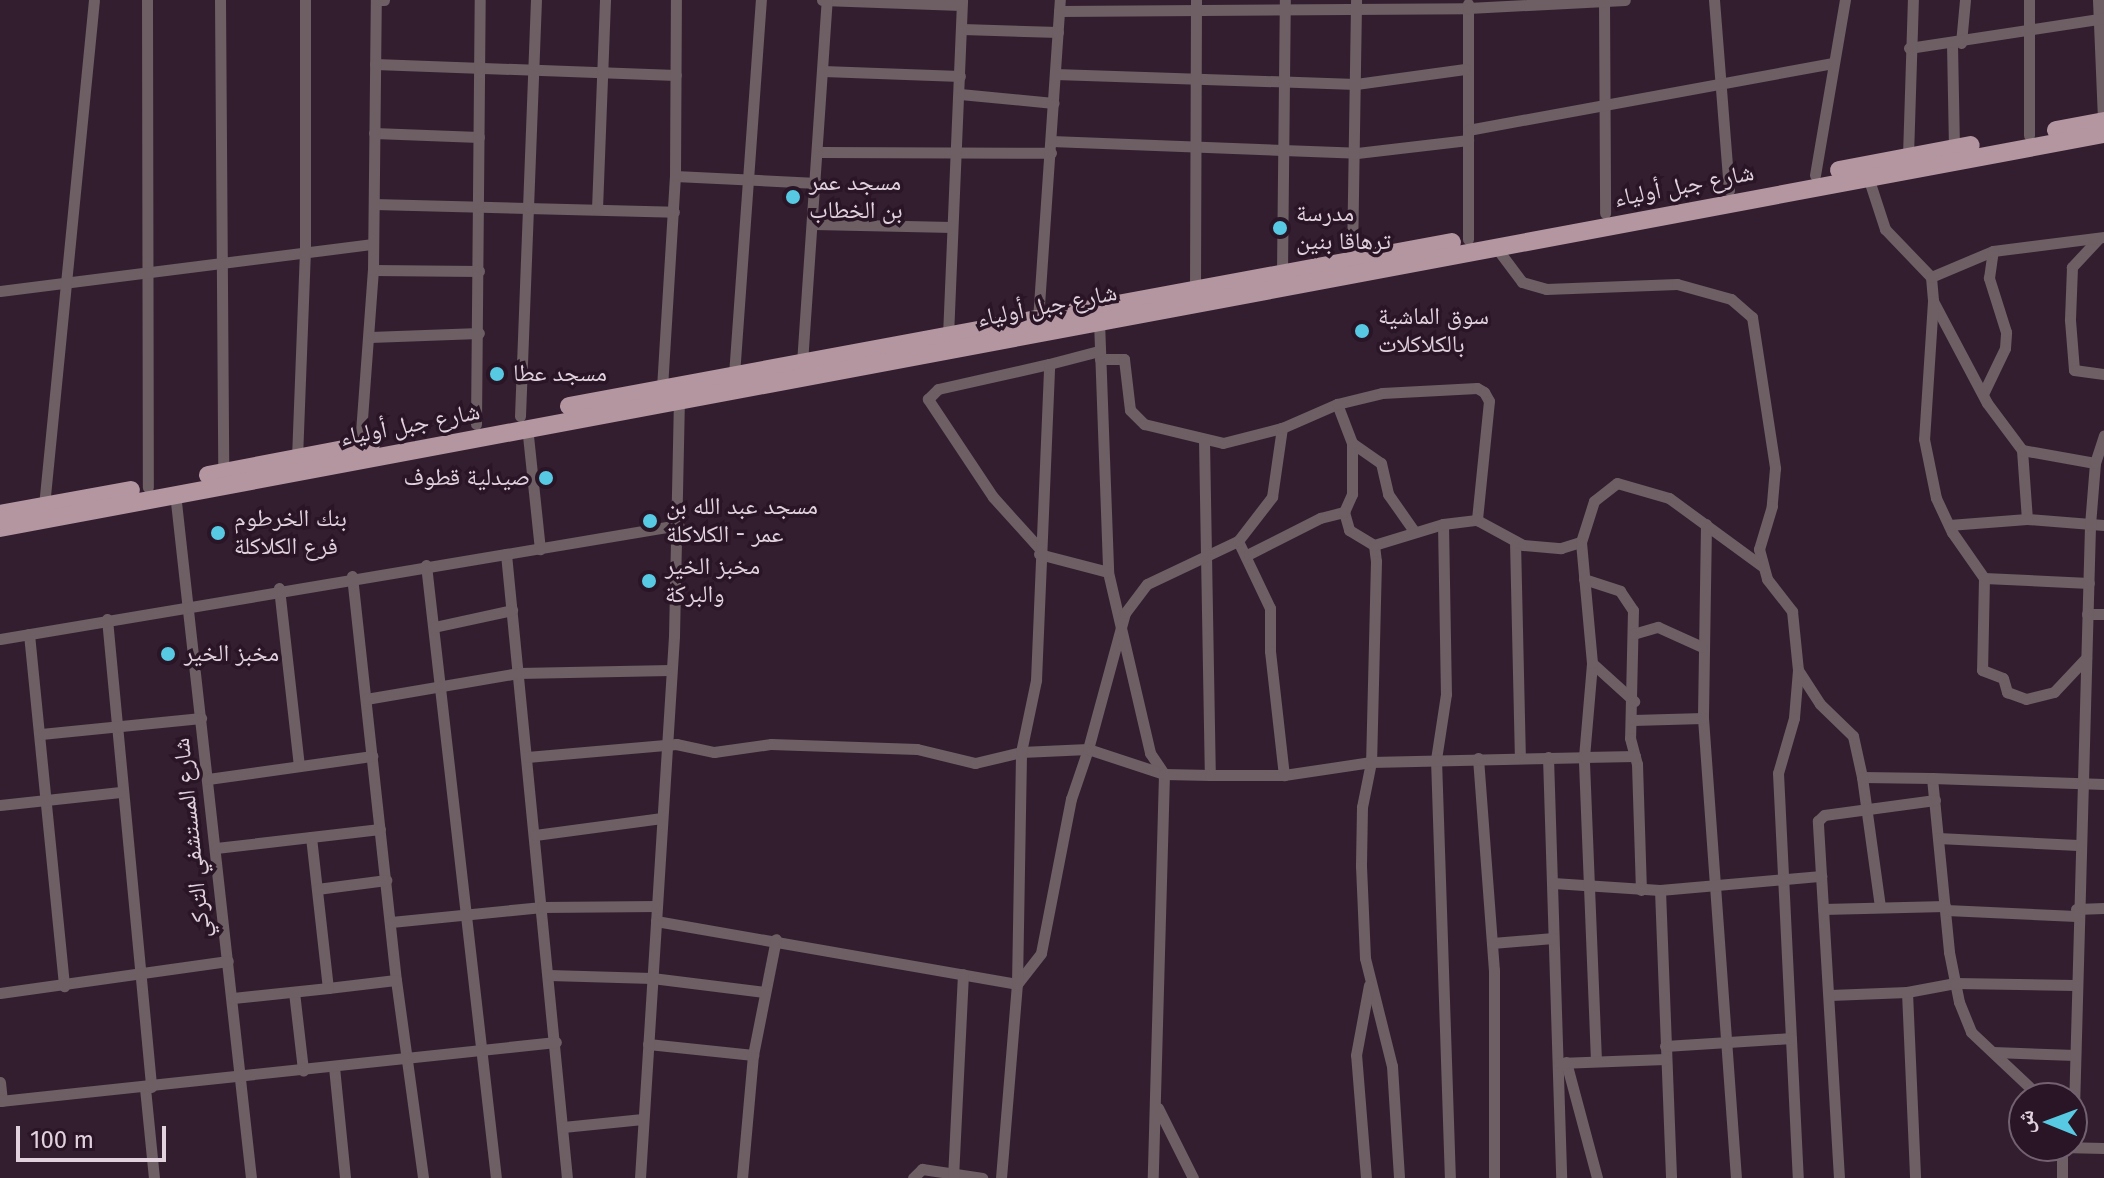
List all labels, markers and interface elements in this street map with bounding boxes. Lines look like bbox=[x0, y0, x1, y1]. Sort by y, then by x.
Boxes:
street label: شارع جبل أولياء bbox=[1612, 158, 1756, 214]
place label: مسجد عمر بن الخطاب bbox=[809, 169, 902, 225]
marker: مسجد عمر بن الخطاب bbox=[784, 188, 802, 206]
place label: مدرسة ترهاقا بنين bbox=[1296, 200, 1391, 256]
marker: مدرسة ترهاقا بنين bbox=[1271, 219, 1289, 237]
street label: شارع جبل أولياء bbox=[975, 278, 1119, 334]
place label: سوق الماشية بالكلاكلات bbox=[1378, 303, 1489, 359]
marker: سوق الماشية بالكلاكلات bbox=[1353, 322, 1371, 340]
place label: مسجد عطا bbox=[513, 360, 607, 388]
marker: مسجد عطا bbox=[488, 365, 506, 383]
street label: شارع جبل أولياء bbox=[338, 397, 482, 453]
place label: صيدلية قطوف bbox=[403, 464, 530, 492]
marker: صيدلية قطوف bbox=[537, 469, 555, 487]
place label: مسجد عبد الله بن عمر - الكلاكلة bbox=[666, 493, 818, 549]
place label: بنك الخرطوم فرع الكلاكلة bbox=[234, 505, 347, 561]
marker: مسجد عبد الله بن عمر - الكلاكلة bbox=[641, 512, 659, 530]
marker: بنك الخرطوم فرع الكلاكلة bbox=[209, 524, 227, 542]
place label: مخبز الخير والبركة bbox=[665, 553, 760, 609]
marker: مخبز الخير والبركة bbox=[640, 572, 658, 590]
place label: مخبز الخير bbox=[184, 640, 279, 668]
marker: مخبز الخير bbox=[159, 645, 177, 663]
street label: شارع المستشفي التركي bbox=[167, 737, 217, 939]
north arrow bbox=[2008, 1082, 2088, 1162]
scale bar bbox=[20, 1110, 170, 1160]
text: ش bbox=[2012, 1110, 2039, 1134]
text: 100 m bbox=[30, 1126, 94, 1154]

